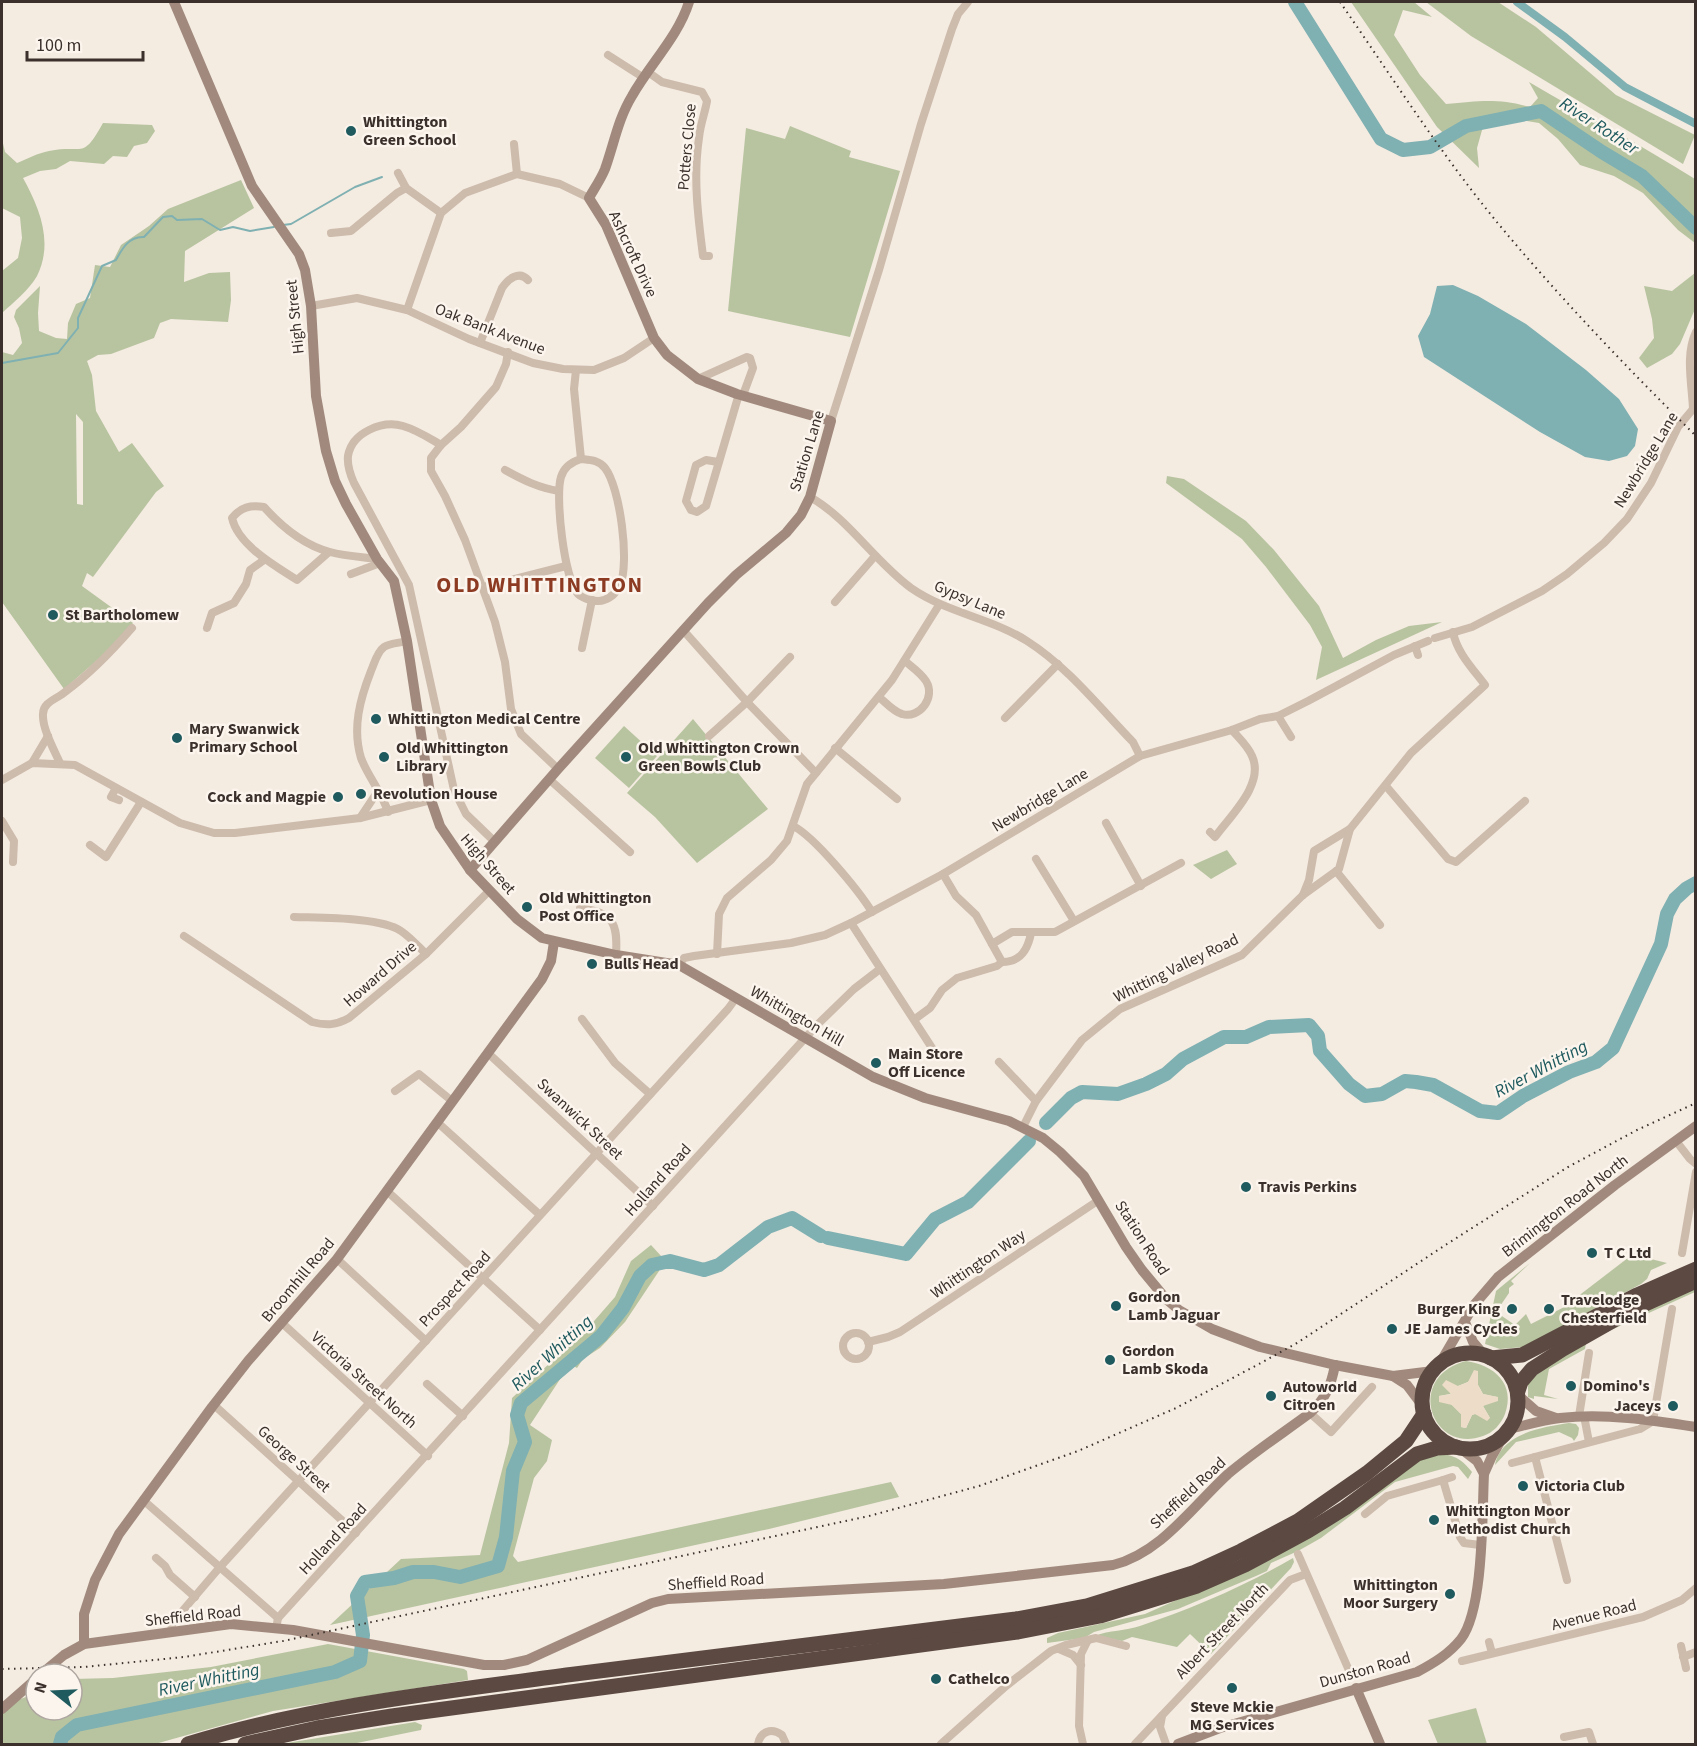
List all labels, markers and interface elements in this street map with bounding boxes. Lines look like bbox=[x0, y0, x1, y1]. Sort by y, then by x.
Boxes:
scale bar bbox=[27, 24, 142, 62]
text: 100 m bbox=[36, 33, 81, 58]
water label: River Rother bbox=[1555, 91, 1644, 161]
street label: Potters Close bbox=[672, 103, 702, 191]
place label: Whittington Green School bbox=[363, 111, 457, 151]
marker: Whittington Green School bbox=[344, 124, 358, 138]
street label: Ashcroft Drive bbox=[603, 207, 663, 301]
street label: High Street bbox=[280, 278, 310, 355]
street label: Oak Bank Avenue bbox=[432, 298, 548, 360]
street label: Station Lane bbox=[784, 408, 830, 494]
street label: Newbridge Lane bbox=[1609, 408, 1683, 512]
district label: OLD WHITTINGTON bbox=[436, 569, 644, 601]
street label: Gypsy Lane bbox=[931, 575, 1009, 625]
place label: St Bartholomew bbox=[65, 604, 180, 626]
marker: St Bartholomew bbox=[46, 608, 60, 622]
place label: Whittington Medical Centre bbox=[388, 708, 581, 730]
marker: Whittington Medical Centre bbox=[369, 712, 383, 726]
place label: Mary Swanwick Primary School bbox=[189, 718, 300, 758]
marker: Mary Swanwick Primary School bbox=[170, 731, 184, 745]
place label: Old Whittington Library bbox=[396, 737, 508, 777]
place label: Old Whittington Crown Green Bowls Club bbox=[638, 737, 799, 777]
marker: Old Whittington Library bbox=[377, 750, 391, 764]
marker: Old Whittington Crown Green Bowls Club bbox=[619, 750, 633, 764]
street label: Newbridge Lane bbox=[988, 763, 1092, 837]
place label: Revolution House bbox=[373, 783, 498, 805]
place label: Cock and Magpie bbox=[207, 786, 326, 808]
marker: Revolution House bbox=[354, 787, 368, 801]
marker: Cock and Magpie bbox=[331, 790, 345, 804]
street label: High Street bbox=[455, 829, 521, 900]
place label: Old Whittington Post Office bbox=[539, 887, 651, 927]
marker: Old Whittington Post Office bbox=[520, 900, 534, 914]
street label: Whitting Valley Road bbox=[1110, 928, 1242, 1008]
street label: Howard Drive bbox=[339, 936, 421, 1012]
place label: Bulls Head bbox=[604, 953, 679, 975]
marker: Bulls Head bbox=[585, 957, 599, 971]
street label: Whittington Hill bbox=[746, 980, 848, 1052]
water label: River Whitting bbox=[1490, 1034, 1592, 1104]
place label: Main Store Off Licence bbox=[888, 1043, 965, 1083]
marker: Main Store Off Licence bbox=[869, 1056, 883, 1070]
street label: Swanwick Street bbox=[532, 1073, 628, 1165]
street label: Holland Road bbox=[620, 1139, 696, 1221]
street label: Brimington Road North bbox=[1497, 1150, 1633, 1262]
place label: Travis Perkins bbox=[1258, 1176, 1357, 1198]
marker: Travis Perkins bbox=[1239, 1180, 1253, 1194]
street label: Station Road bbox=[1110, 1196, 1174, 1280]
street label: Whittington Way bbox=[926, 1224, 1030, 1304]
street label: Broomhill Road bbox=[256, 1233, 340, 1327]
place label: T C Ltd bbox=[1604, 1242, 1651, 1264]
street label: Prospect Road bbox=[414, 1246, 496, 1332]
marker: T C Ltd bbox=[1585, 1246, 1599, 1260]
place label: Gordon Lamb Jaguar bbox=[1128, 1286, 1220, 1326]
place label: Travelodge Chesterfield bbox=[1561, 1289, 1647, 1329]
place label: Burger King bbox=[1417, 1298, 1500, 1320]
marker: Gordon Lamb Jaguar bbox=[1109, 1299, 1123, 1313]
marker: Burger King bbox=[1505, 1302, 1519, 1316]
marker: Travelodge Chesterfield bbox=[1542, 1302, 1556, 1316]
water label: River Whitting bbox=[505, 1309, 599, 1397]
place label: JE James Cycles bbox=[1404, 1318, 1518, 1340]
marker: JE James Cycles bbox=[1385, 1322, 1399, 1336]
street label: Victoria Street North bbox=[306, 1326, 422, 1434]
place label: Gordon Lamb Skoda bbox=[1122, 1340, 1209, 1380]
marker: Gordon Lamb Skoda bbox=[1103, 1353, 1117, 1367]
place label: Domino's bbox=[1583, 1375, 1650, 1397]
place label: Autoworld Citroen bbox=[1282, 1376, 1357, 1416]
marker: Domino's bbox=[1564, 1379, 1578, 1393]
marker: Autoworld Citroen bbox=[1264, 1389, 1278, 1403]
place label: Jaceys bbox=[1614, 1395, 1661, 1417]
marker: Jaceys bbox=[1666, 1399, 1680, 1413]
street label: George Street bbox=[253, 1420, 336, 1498]
street label: Sheffield Road bbox=[1145, 1452, 1231, 1534]
place label: Victoria Club bbox=[1534, 1475, 1625, 1497]
marker: Victoria Club bbox=[1516, 1479, 1530, 1493]
street label: Holland Road bbox=[294, 1498, 372, 1580]
place label: Whittington Moor Methodist Church bbox=[1446, 1500, 1571, 1540]
marker: Whittington Moor Methodist Church bbox=[1427, 1513, 1441, 1527]
street label: Sheffield Road bbox=[667, 1568, 765, 1596]
place label: Whittington Moor Surgery bbox=[1343, 1574, 1439, 1614]
street label: Albert Street North bbox=[1170, 1578, 1274, 1684]
marker: Whittington Moor Surgery bbox=[1443, 1587, 1457, 1601]
street label: Avenue Road bbox=[1549, 1594, 1639, 1636]
street label: Sheffield Road bbox=[144, 1600, 242, 1632]
street label: Dunston Road bbox=[1317, 1646, 1413, 1694]
water label: River Whitting bbox=[156, 1657, 262, 1703]
north arrow bbox=[24, 1662, 84, 1722]
place label: Cathelco bbox=[948, 1668, 1010, 1690]
marker: Cathelco bbox=[929, 1672, 943, 1686]
text: N bbox=[29, 1679, 53, 1696]
marker: Steve Mckie MG Services bbox=[1225, 1681, 1239, 1695]
place label: Steve Mckie MG Services bbox=[1190, 1696, 1274, 1736]

